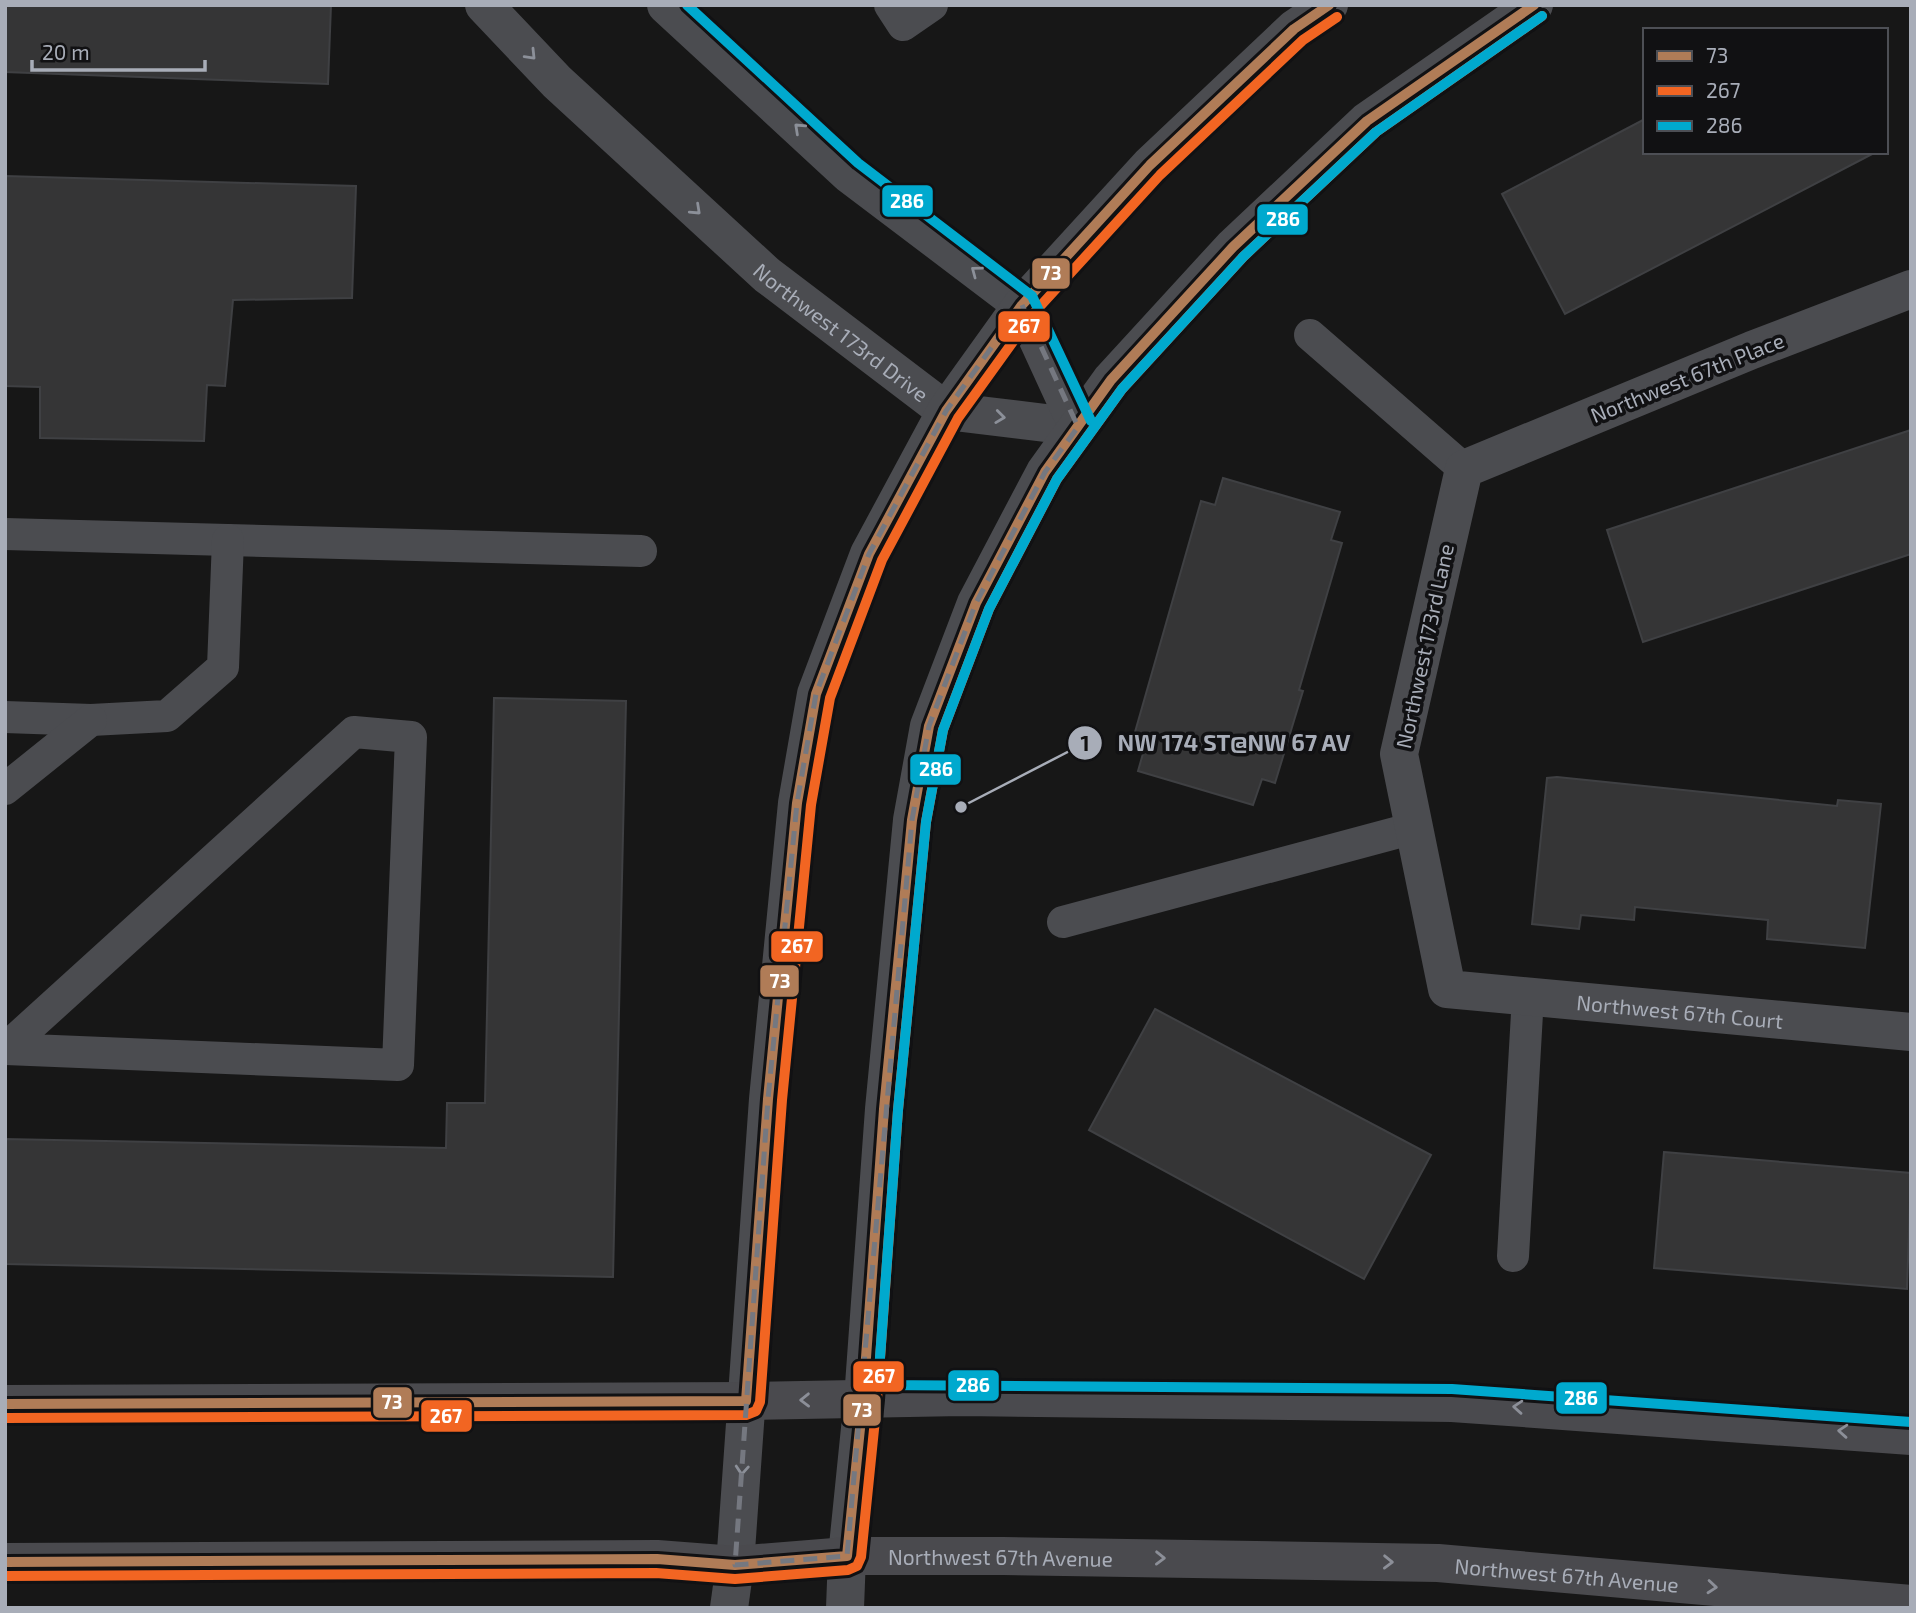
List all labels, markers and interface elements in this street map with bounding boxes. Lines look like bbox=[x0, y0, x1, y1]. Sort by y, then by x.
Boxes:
scale bar bbox=[32, 28, 205, 72]
legend bbox=[1643, 28, 1888, 154]
text: 20 m bbox=[42, 39, 90, 64]
text: 73 bbox=[1706, 42, 1728, 67]
one-way arrow bbox=[522, 47, 535, 60]
text: 267 bbox=[1706, 77, 1741, 102]
text: 286 bbox=[1706, 112, 1743, 137]
one-way arrow bbox=[794, 124, 807, 136]
line badge: 286 bbox=[881, 184, 934, 218]
text: 286 bbox=[890, 189, 924, 212]
one-way arrow bbox=[688, 202, 701, 215]
line badge: 286 bbox=[1256, 203, 1309, 236]
text: 286 bbox=[1266, 207, 1300, 230]
street label: Northwest 173rd Drive bbox=[749, 257, 934, 406]
line badge: 73 bbox=[1031, 257, 1071, 290]
text: 73 bbox=[1041, 261, 1061, 284]
one-way arrow bbox=[971, 266, 984, 279]
line badge: 267 bbox=[997, 310, 1051, 343]
text: 267 bbox=[1008, 314, 1040, 337]
street label: Northwest 67th Place bbox=[1587, 327, 1787, 427]
one-way arrow bbox=[994, 410, 1006, 425]
street label: Northwest 173rd Lane bbox=[1390, 541, 1458, 751]
callout: NW 174 ST@NW 67 AV bbox=[1068, 721, 1365, 765]
text: NW 174 ST@NW 67 AV bbox=[1118, 728, 1351, 756]
text: 1 bbox=[1080, 730, 1090, 755]
line badge: 286 bbox=[909, 753, 962, 786]
text: 286 bbox=[919, 757, 953, 780]
line badge: 267 bbox=[770, 930, 824, 963]
text: 267 bbox=[781, 934, 813, 957]
line badge: 73 bbox=[759, 964, 800, 998]
text: 73 bbox=[770, 969, 790, 992]
street label: Northwest 67th Court bbox=[1576, 989, 1784, 1033]
line badge: 267 bbox=[852, 1360, 905, 1393]
text: 267 bbox=[863, 1364, 895, 1387]
line badge: 286 bbox=[947, 1369, 1000, 1402]
text: 286 bbox=[956, 1373, 990, 1396]
line badge: 286 bbox=[1555, 1381, 1608, 1415]
line badge: 73 bbox=[372, 1386, 413, 1419]
text: 286 bbox=[1564, 1386, 1598, 1409]
text: 73 bbox=[382, 1390, 402, 1413]
one-way arrow bbox=[799, 1393, 810, 1408]
line badge: 73 bbox=[842, 1393, 882, 1427]
text: 73 bbox=[852, 1398, 872, 1421]
line badge: 267 bbox=[420, 1399, 473, 1433]
one-way arrow bbox=[1512, 1400, 1523, 1415]
text: 267 bbox=[430, 1404, 462, 1427]
one-way arrow bbox=[1837, 1424, 1848, 1439]
one-way arrow bbox=[735, 1464, 750, 1475]
street label: Northwest 67th Avenue bbox=[888, 1544, 1113, 1570]
one-way arrow bbox=[1155, 1551, 1166, 1566]
street label: Northwest 67th Avenue bbox=[1454, 1552, 1680, 1596]
one-way arrow bbox=[1382, 1555, 1393, 1570]
one-way arrow bbox=[1707, 1579, 1718, 1594]

